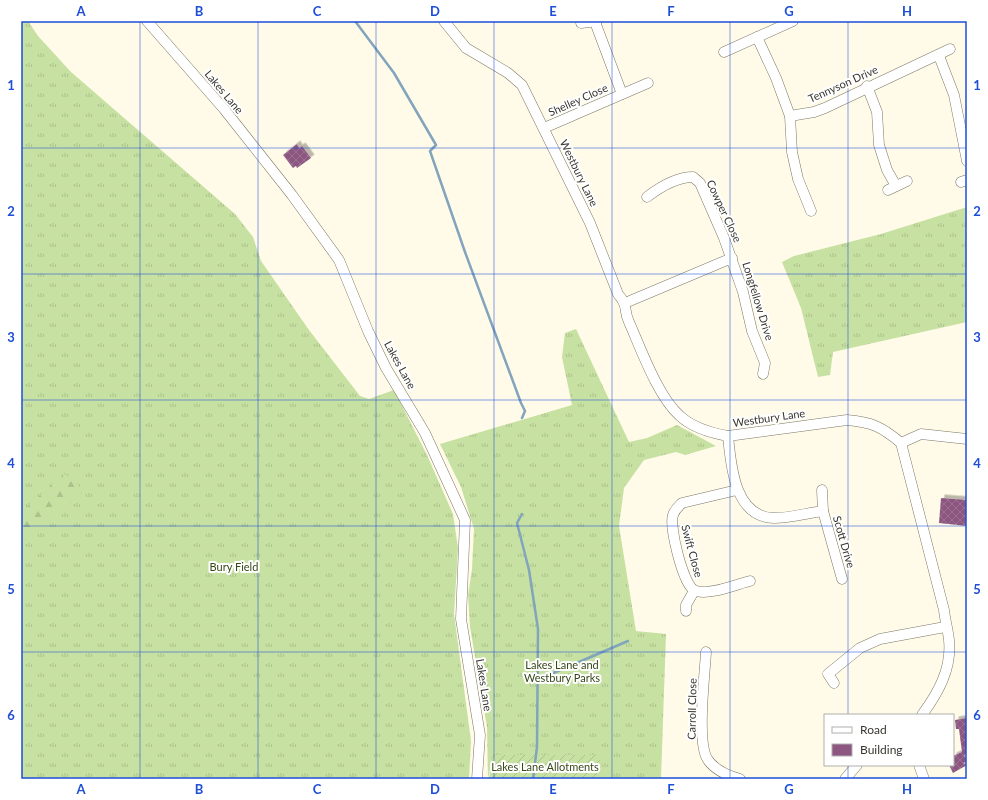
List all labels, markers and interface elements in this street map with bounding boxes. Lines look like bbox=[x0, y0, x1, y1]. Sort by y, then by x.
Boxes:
text: A bbox=[75, 3, 86, 19]
text: B bbox=[195, 3, 204, 19]
text: C bbox=[313, 3, 322, 19]
text: D bbox=[430, 3, 440, 19]
text: E bbox=[549, 3, 557, 19]
text: F bbox=[667, 3, 675, 19]
text: G bbox=[784, 3, 794, 19]
text: H bbox=[902, 3, 912, 19]
street label: Tennyson Drive bbox=[806, 62, 880, 105]
street label: Lakes Lane bbox=[202, 67, 246, 116]
text: 1 bbox=[7, 77, 15, 93]
text: 1 bbox=[973, 77, 981, 93]
street label: Shelley Close bbox=[546, 81, 610, 118]
street label: Westbury Lane bbox=[558, 137, 601, 209]
street label: Cowper Close bbox=[704, 178, 745, 244]
text: 2 bbox=[7, 203, 15, 219]
text: 2 bbox=[973, 203, 981, 219]
street label: Longfellow Drive bbox=[740, 260, 777, 342]
text: 3 bbox=[7, 329, 15, 345]
text: 3 bbox=[973, 329, 981, 345]
street label: Lakes Lane bbox=[382, 338, 419, 391]
street label: Westbury Lane bbox=[732, 406, 806, 429]
text: 4 bbox=[7, 455, 15, 471]
text: 4 bbox=[973, 455, 981, 471]
street label: Scott Drive bbox=[831, 514, 858, 570]
street label: Swift Close bbox=[679, 523, 706, 579]
park label: Bury Field bbox=[210, 560, 258, 573]
text: 5 bbox=[7, 581, 15, 597]
text: 5 bbox=[973, 581, 981, 597]
street label: Lakes Lane bbox=[474, 658, 495, 712]
park label: Lakes Lane and Westbury Parks bbox=[524, 658, 600, 684]
street label: Carroll Close bbox=[684, 678, 699, 740]
text: 6 bbox=[7, 707, 15, 723]
text: 6 bbox=[973, 707, 981, 723]
legend bbox=[824, 714, 954, 766]
text: Road bbox=[860, 722, 887, 737]
text: Building bbox=[860, 742, 903, 757]
park label: Lakes Lane Allotments bbox=[491, 760, 599, 773]
text: A bbox=[75, 781, 86, 797]
text: B bbox=[195, 781, 204, 797]
text: C bbox=[313, 781, 322, 797]
text: D bbox=[430, 781, 440, 797]
text: E bbox=[549, 781, 557, 797]
text: F bbox=[667, 781, 675, 797]
text: G bbox=[784, 781, 794, 797]
text: H bbox=[902, 781, 912, 797]

